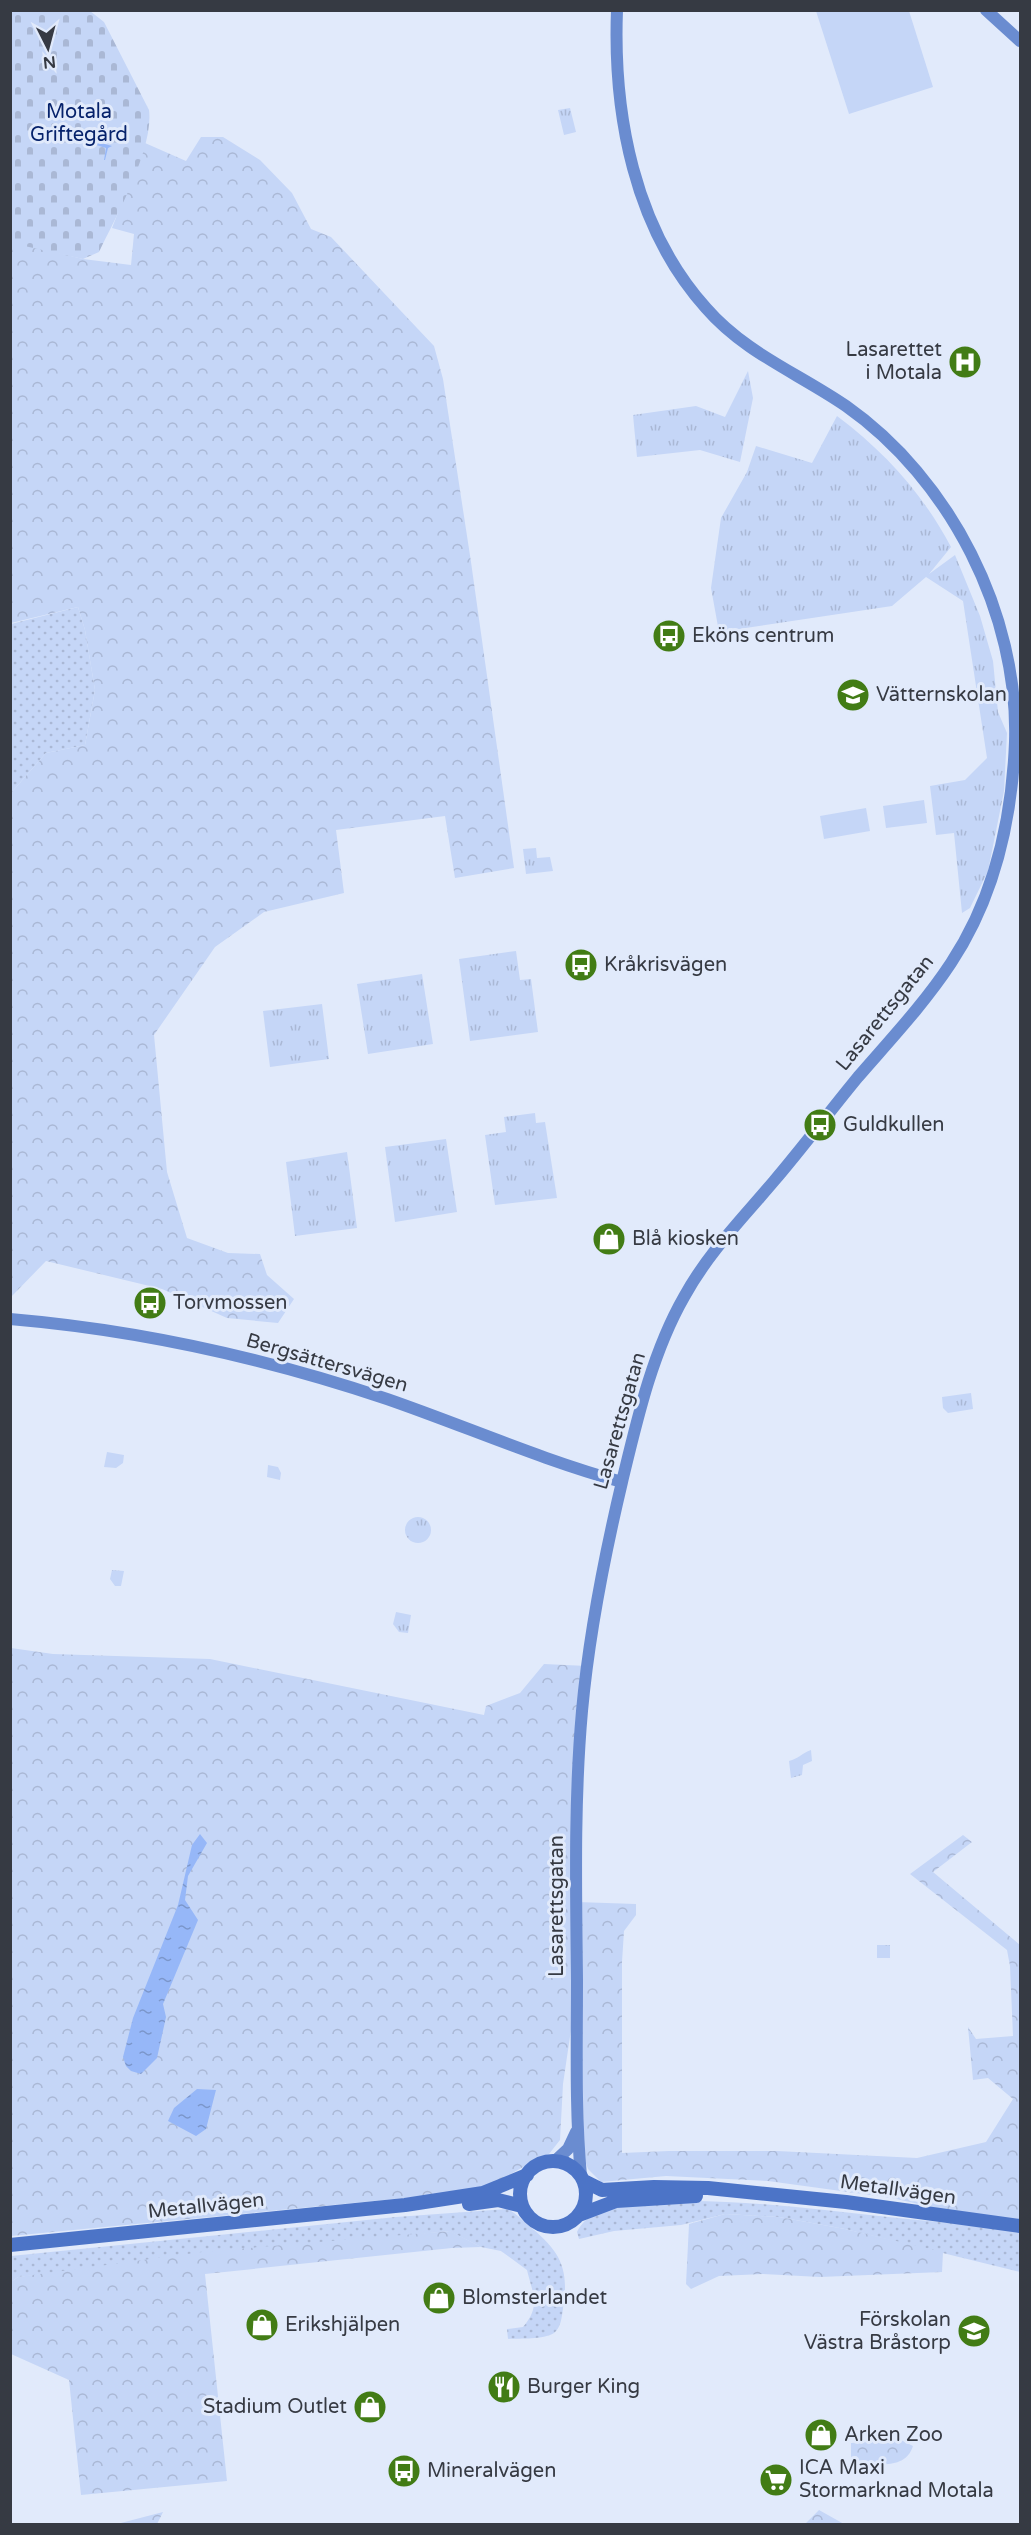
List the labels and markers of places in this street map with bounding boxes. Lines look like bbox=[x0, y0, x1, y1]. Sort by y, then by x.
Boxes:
place label: Lasarettet i Motala bbox=[846, 338, 942, 385]
hospital icon: Lasarettet i Motala bbox=[947, 344, 983, 380]
bus stop icon: Eköns centrum bbox=[651, 618, 687, 654]
place label: Eköns centrum bbox=[692, 624, 834, 648]
school or university icon: Vätternskolan bbox=[835, 677, 871, 713]
place label: Vätternskolan bbox=[876, 683, 1007, 707]
bus stop icon: Kråkrisvägen bbox=[563, 947, 599, 983]
place label: Kråkrisvägen bbox=[604, 953, 727, 977]
bus stop icon: Guldkullen bbox=[802, 1107, 838, 1143]
place label: Guldkullen bbox=[843, 1113, 944, 1137]
shop icon: Blå kiosken bbox=[591, 1221, 627, 1257]
place label: Blå kiosken bbox=[632, 1227, 739, 1251]
bus stop icon: Torvmossen bbox=[132, 1285, 168, 1321]
place label: Torvmossen bbox=[173, 1291, 288, 1315]
shop icon: Blomsterlandet bbox=[421, 2280, 457, 2316]
place label: Blomsterlandet bbox=[462, 2286, 608, 2310]
shop icon: Erikshjälpen bbox=[244, 2307, 280, 2343]
place label: Förskolan Västra Bråstorp bbox=[804, 2308, 951, 2355]
place label: Erikshjälpen bbox=[285, 2313, 400, 2337]
school or university icon: Förskolan Västra Bråstorp bbox=[956, 2313, 992, 2349]
restaurant icon: Burger King bbox=[486, 2369, 522, 2405]
place label: Burger King bbox=[527, 2375, 640, 2399]
shop icon: Stadium Outlet bbox=[352, 2389, 388, 2425]
place label: Stadium Outlet bbox=[203, 2395, 347, 2419]
shop icon: Arken Zoo bbox=[803, 2417, 839, 2453]
place label: Arken Zoo bbox=[844, 2423, 943, 2447]
bus stop icon: Mineralvägen bbox=[386, 2453, 422, 2489]
place label: ICA Maxi Stormarknad Motala bbox=[799, 2456, 994, 2503]
place label: Mineralvägen bbox=[427, 2459, 556, 2483]
supermarket icon: ICA Maxi Stormarknad Motala bbox=[758, 2462, 794, 2498]

